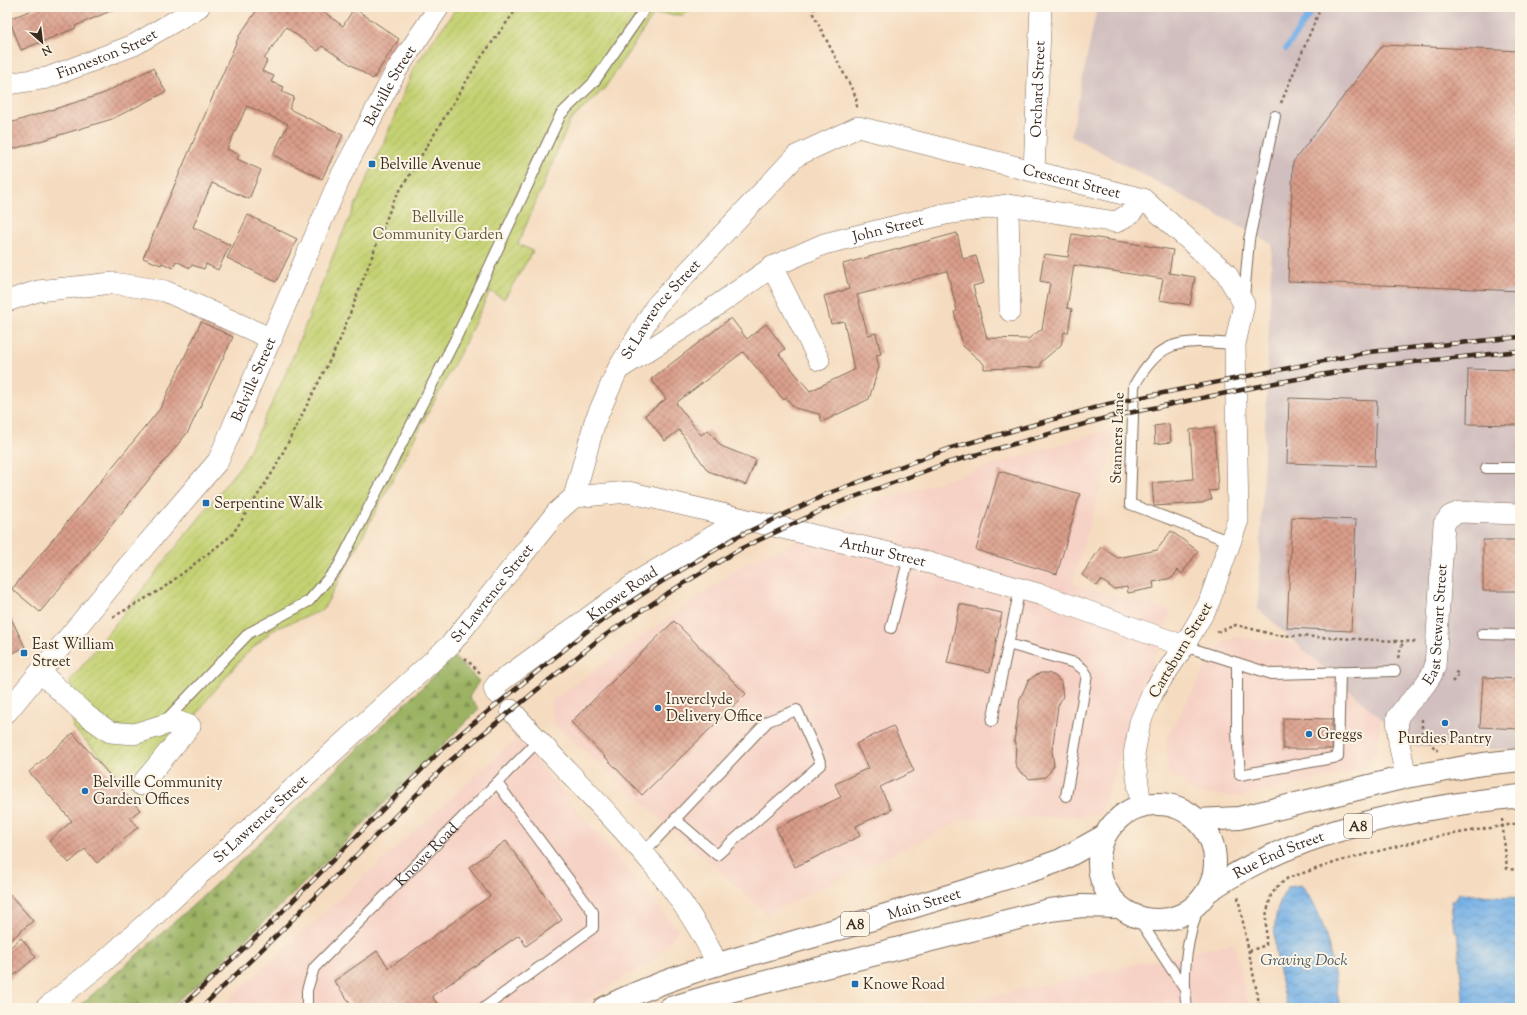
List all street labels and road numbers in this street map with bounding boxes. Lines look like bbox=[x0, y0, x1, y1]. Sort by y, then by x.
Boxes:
street label: Finneston Street bbox=[54, 25, 162, 85]
street label: Orchard Street bbox=[1026, 40, 1052, 138]
street label: Belville Street bbox=[360, 42, 422, 130]
street label: Crescent Street bbox=[1020, 160, 1122, 205]
street label: John Street bbox=[850, 211, 926, 249]
street label: St Lawrence Street bbox=[617, 255, 706, 364]
street label: Belville Street bbox=[227, 334, 282, 425]
street label: Stanners Lane bbox=[1106, 392, 1131, 484]
street label: Arthur Street bbox=[838, 533, 928, 574]
street label: St Lawrence Street bbox=[447, 540, 539, 648]
street label: Knowe Road bbox=[584, 562, 663, 627]
street label: East Stewart Street bbox=[1419, 563, 1453, 690]
street label: Cartsburn Street bbox=[1144, 599, 1218, 703]
street label: St Lawrence Street bbox=[209, 771, 313, 869]
road number: A8 bbox=[1344, 814, 1372, 838]
street label: Knowe Road bbox=[391, 818, 464, 892]
street label: Rue End Street bbox=[1230, 827, 1327, 885]
street label: Main Street bbox=[885, 884, 964, 926]
road number: A8 bbox=[841, 912, 869, 936]

